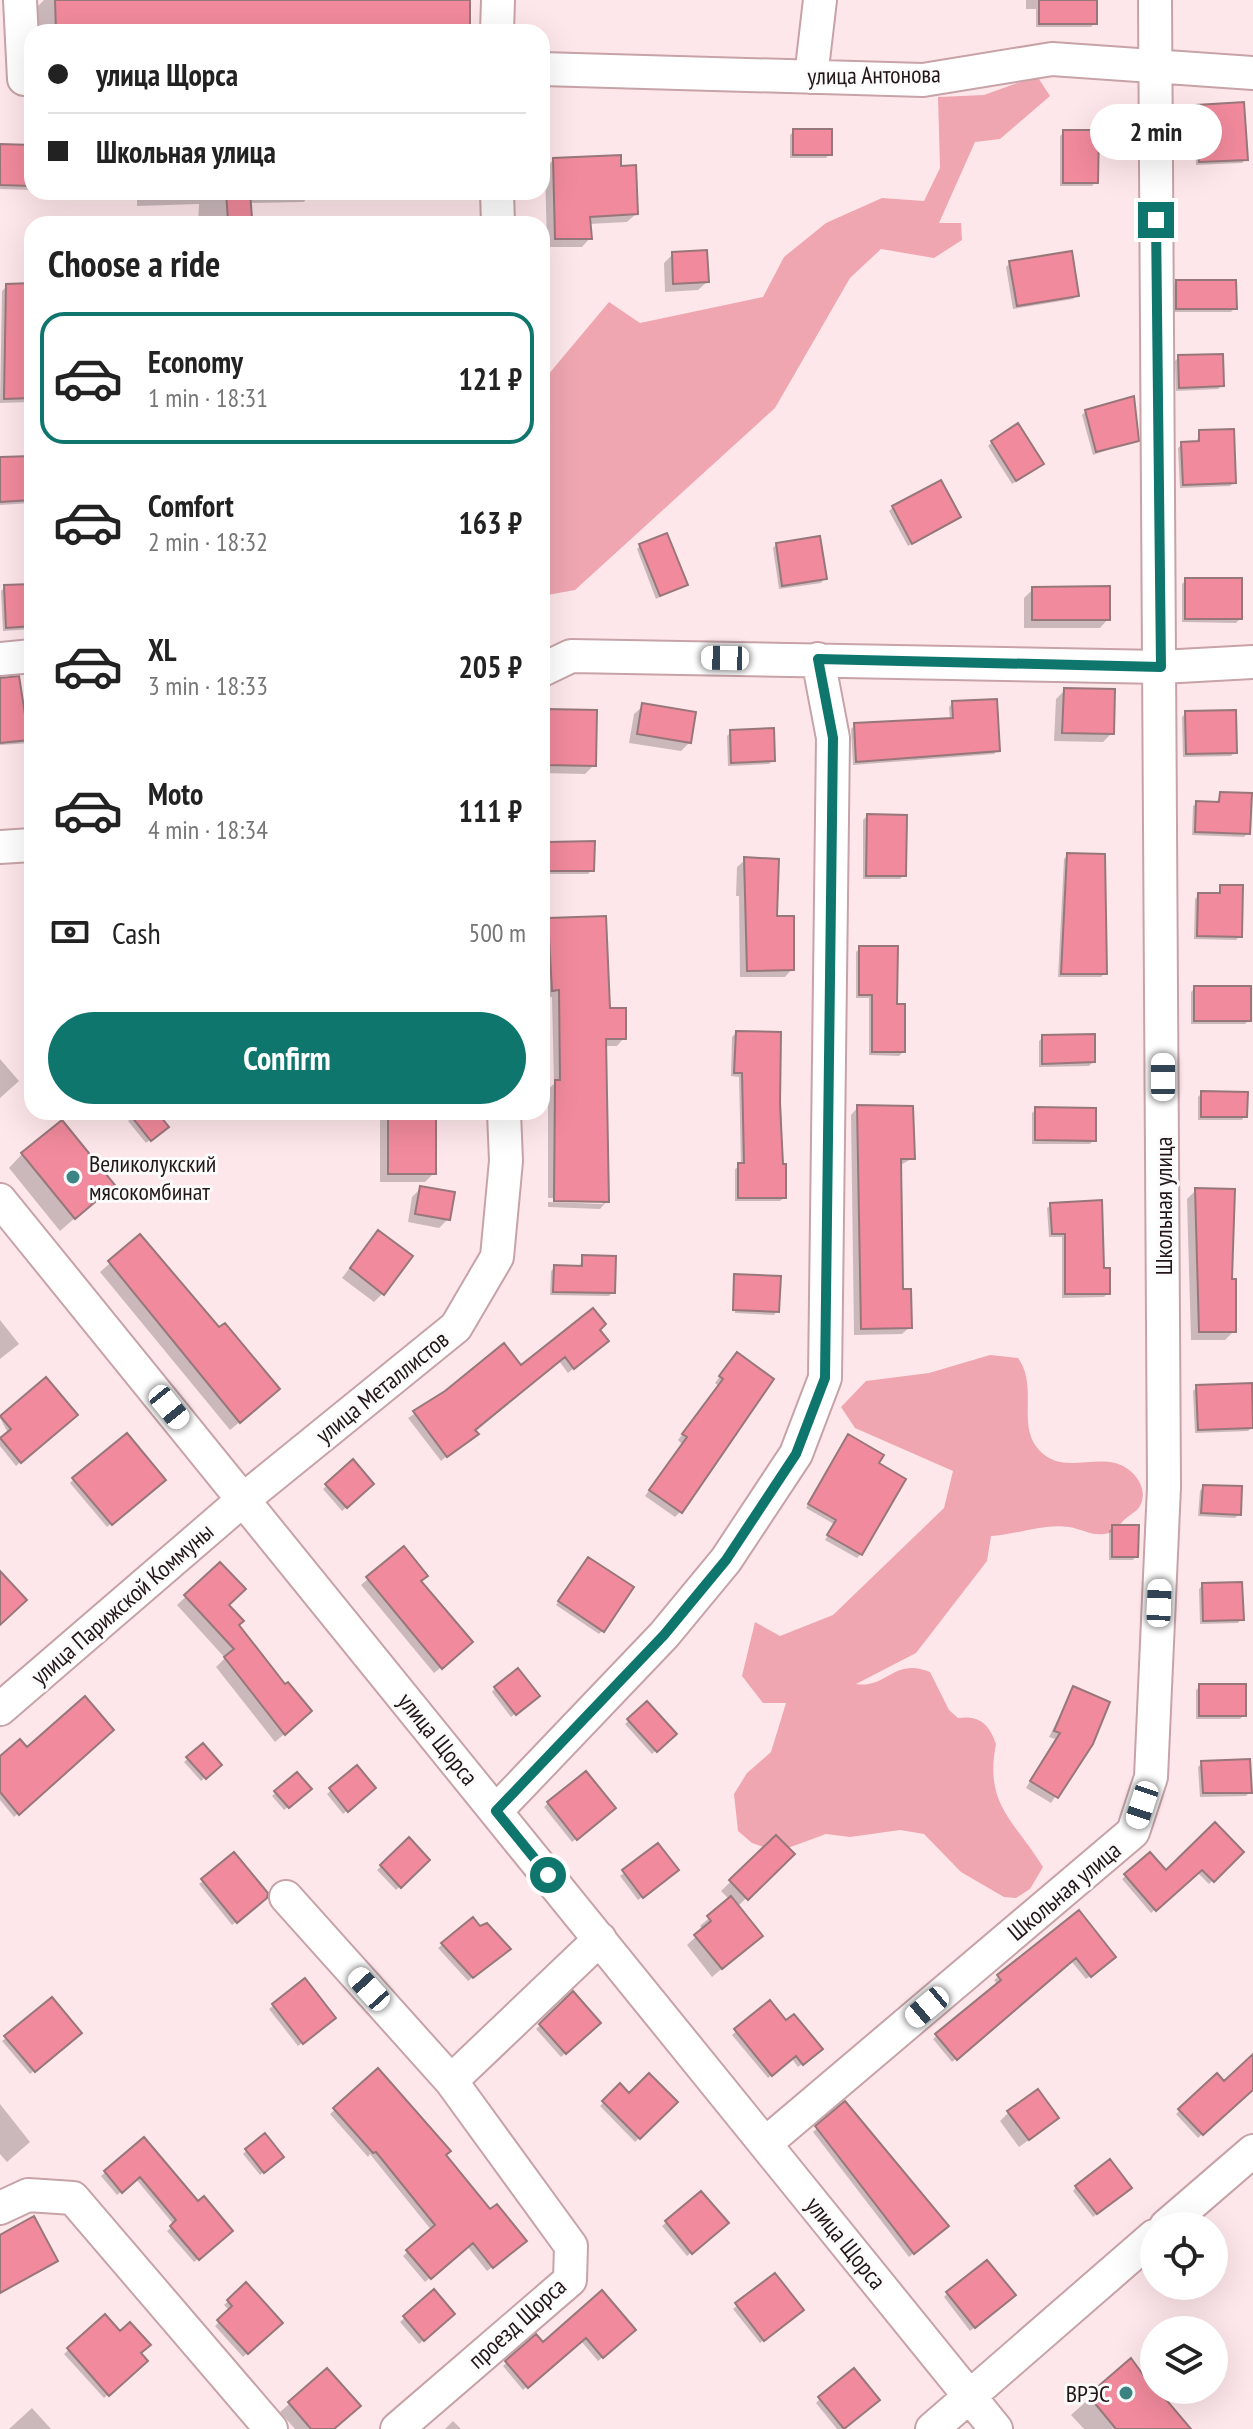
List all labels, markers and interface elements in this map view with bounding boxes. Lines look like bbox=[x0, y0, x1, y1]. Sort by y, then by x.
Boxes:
text: улица Щорса bbox=[96, 55, 238, 94]
street label: улица Антонова bbox=[807, 58, 941, 92]
callout: 2 min bbox=[1090, 104, 1222, 160]
text: 2 min bbox=[1130, 115, 1182, 148]
text: Школьная улица bbox=[96, 132, 276, 171]
route end bbox=[1138, 202, 1174, 238]
text: Choose a ride bbox=[48, 240, 220, 287]
icon: car bbox=[52, 342, 124, 414]
text: Economy bbox=[148, 342, 243, 381]
text: 121 ₽ bbox=[458, 359, 522, 398]
text: 1 min · 18:31 bbox=[148, 381, 268, 414]
icon: car bbox=[52, 486, 124, 558]
text: Comfort bbox=[148, 486, 234, 525]
text: 163 ₽ bbox=[458, 503, 522, 542]
text: 2 min · 18:32 bbox=[148, 525, 268, 558]
icon: car bbox=[52, 630, 124, 702]
text: XL bbox=[148, 630, 177, 669]
car bbox=[701, 646, 749, 670]
text: 205 ₽ bbox=[458, 647, 522, 686]
text: 3 min · 18:33 bbox=[148, 669, 268, 702]
icon: car bbox=[52, 774, 124, 846]
text: Moto bbox=[148, 774, 203, 813]
text: 111 ₽ bbox=[458, 791, 522, 830]
text: 4 min · 18:34 bbox=[148, 813, 268, 846]
icon: cash bbox=[48, 910, 92, 954]
text: Cash bbox=[112, 913, 161, 952]
text: 500 m bbox=[468, 916, 526, 949]
button: Confirm bbox=[48, 1012, 526, 1104]
car bbox=[1151, 1053, 1175, 1101]
street label: Школьная улица bbox=[1148, 1137, 1179, 1275]
place label: Великолукский мясокомбинат bbox=[89, 1148, 216, 1207]
marker: Великолукский мясокомбинат bbox=[64, 1168, 82, 1186]
street label: улица Металлистов bbox=[309, 1324, 455, 1450]
car bbox=[145, 1381, 193, 1433]
street label: улица Парижской Коммуны bbox=[24, 1516, 220, 1692]
car bbox=[1146, 1579, 1172, 1627]
street label: улица Щорса bbox=[391, 1686, 485, 1792]
car bbox=[1123, 1778, 1161, 1832]
street label: Школьная улица bbox=[1001, 1835, 1127, 1947]
route start bbox=[530, 1857, 566, 1893]
car bbox=[344, 1963, 394, 2015]
car bbox=[901, 1982, 953, 2032]
street label: улица Щорса bbox=[799, 2190, 893, 2296]
map controls bbox=[1140, 2212, 1228, 2404]
button: locate bbox=[1140, 2212, 1228, 2300]
street label: проезд Щорса bbox=[462, 2271, 572, 2375]
button: layers bbox=[1140, 2316, 1228, 2404]
place label: ВРЭС bbox=[1066, 2378, 1110, 2409]
marker: ВРЭС bbox=[1117, 2384, 1135, 2402]

